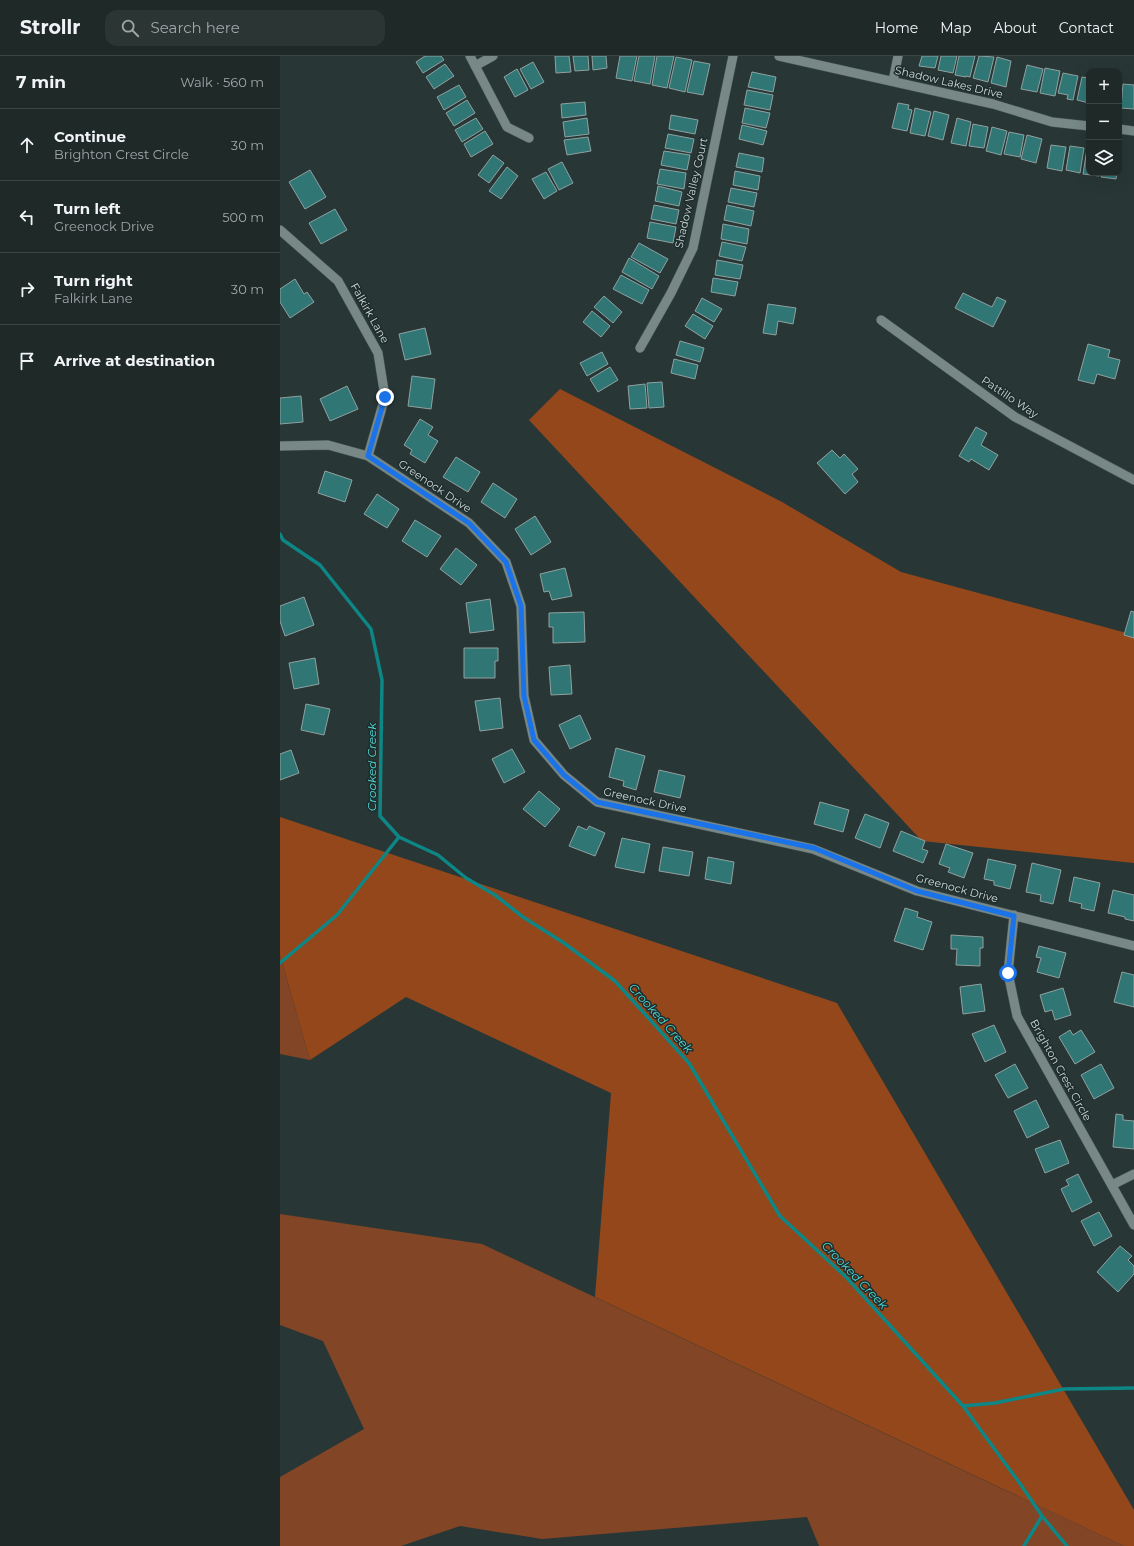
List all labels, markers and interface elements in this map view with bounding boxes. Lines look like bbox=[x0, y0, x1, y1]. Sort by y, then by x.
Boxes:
search box bbox=[105, 10, 385, 46]
text: Strollr bbox=[20, 16, 81, 39]
icon: search bbox=[119, 17, 141, 39]
text: Search here bbox=[151, 18, 240, 37]
text: Home bbox=[875, 19, 918, 37]
text: Map bbox=[940, 19, 971, 37]
text: About bbox=[993, 19, 1037, 37]
text: Contact bbox=[1059, 19, 1114, 37]
street label: Shadow Lakes Drive bbox=[894, 63, 1005, 101]
map controls bbox=[1086, 68, 1122, 176]
button: + bbox=[1086, 68, 1122, 104]
text: 7 min bbox=[16, 72, 66, 92]
text: Walk · 560 m bbox=[180, 74, 264, 90]
button: − bbox=[1086, 104, 1122, 140]
text: Continue bbox=[54, 127, 126, 146]
icon: ahead bbox=[16, 134, 38, 156]
street label: Shadow Valley Court bbox=[671, 136, 711, 250]
text: 30 m bbox=[231, 137, 264, 153]
button: layers bbox=[1086, 140, 1122, 176]
text: Brighton Crest Circle bbox=[54, 146, 189, 162]
text: Turn left bbox=[54, 199, 121, 218]
icon: left bbox=[16, 206, 38, 228]
text: 500 m bbox=[222, 209, 264, 225]
text: Greenock Drive bbox=[54, 218, 154, 234]
text: Turn right bbox=[54, 271, 133, 290]
icon: right bbox=[16, 278, 38, 300]
street label: Falkirk Lane bbox=[348, 280, 392, 346]
text: 30 m bbox=[231, 281, 264, 297]
text: Falkirk Lane bbox=[54, 290, 133, 306]
icon: arrive bbox=[16, 350, 38, 372]
text: Arrive at destination bbox=[54, 351, 215, 370]
street label: Pattillo Way bbox=[979, 373, 1041, 421]
route end bbox=[376, 388, 394, 406]
street label: Greenock Drive bbox=[396, 456, 474, 516]
water label: Crooked Creek bbox=[364, 722, 379, 811]
street label: Greenock Drive bbox=[602, 784, 688, 816]
street label: Greenock Drive bbox=[914, 870, 1000, 906]
route start bbox=[999, 964, 1017, 982]
water label: Crooked Creek bbox=[626, 980, 697, 1057]
street label: Brighton Crest Circle bbox=[1027, 1017, 1095, 1124]
water label: Crooked Creek bbox=[819, 1238, 892, 1313]

